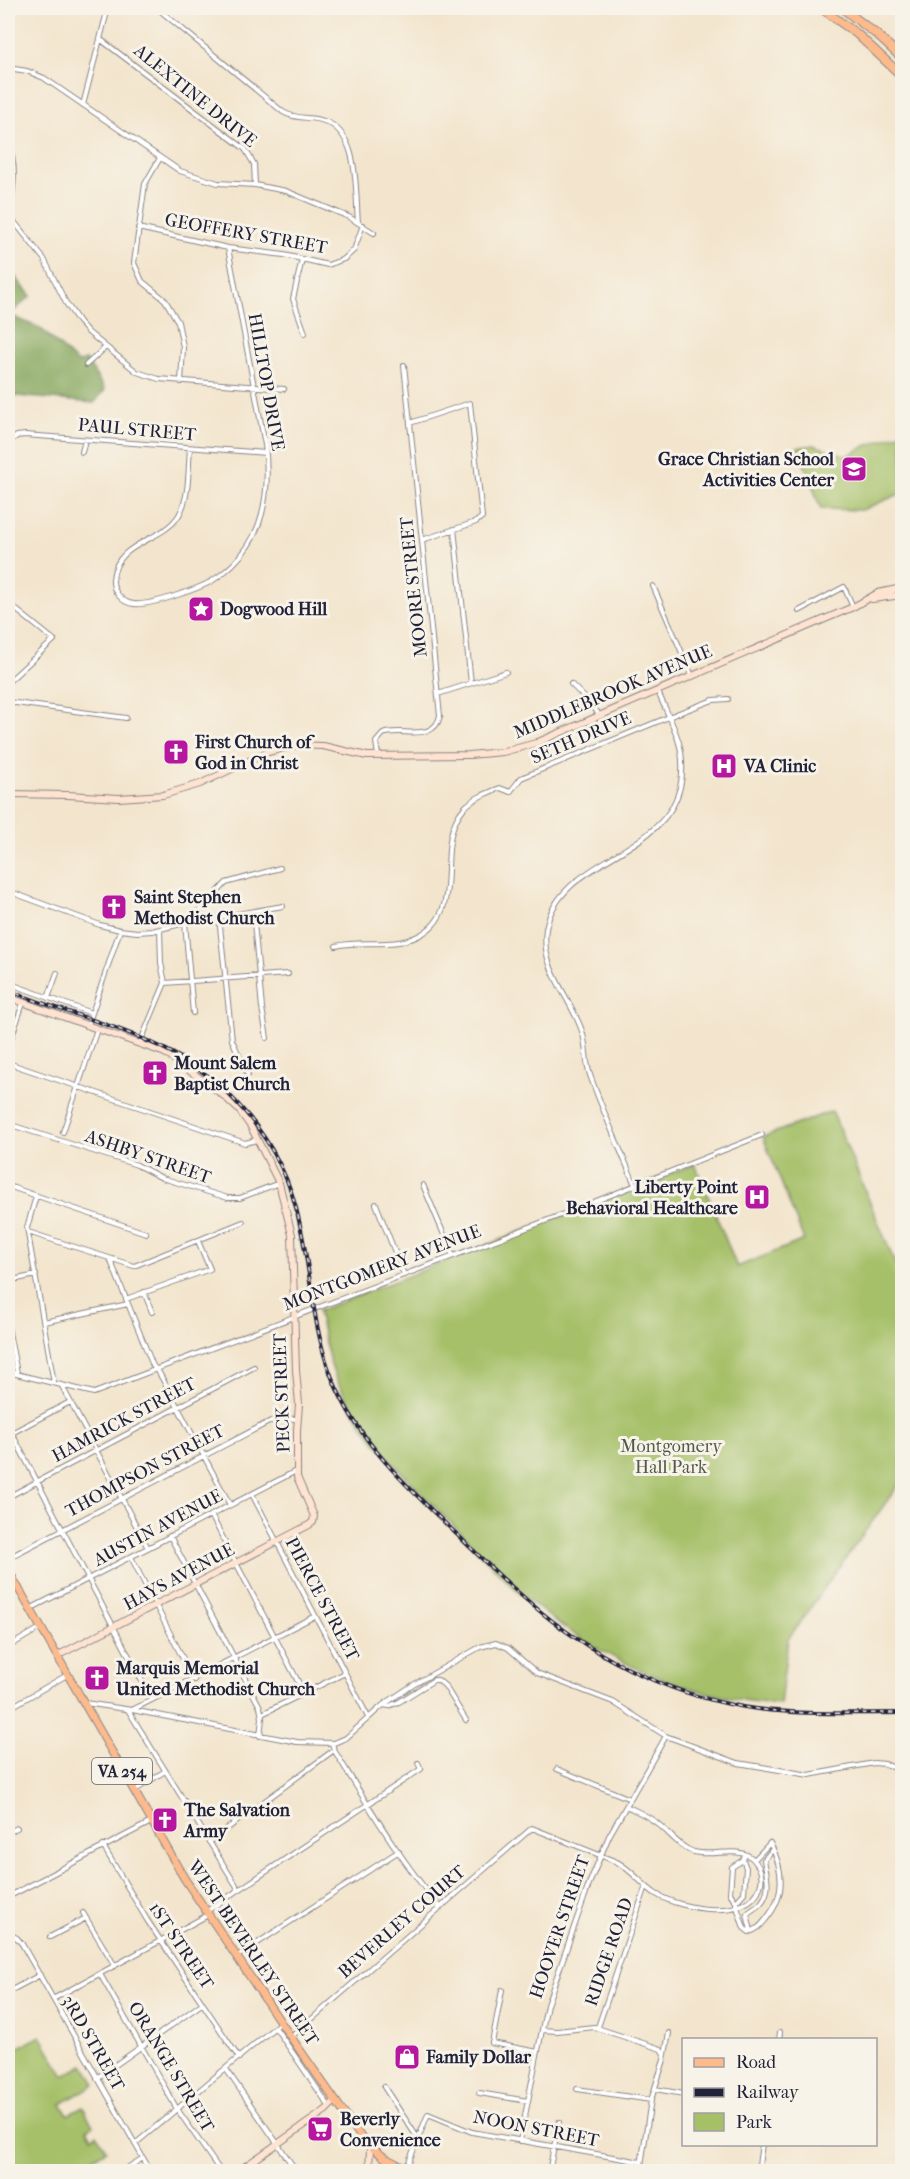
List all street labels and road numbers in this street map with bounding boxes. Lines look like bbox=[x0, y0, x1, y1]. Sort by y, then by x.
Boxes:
street label: ALEXTINE DRIVE bbox=[129, 40, 261, 152]
street label: GEOFFERY STREET bbox=[163, 209, 330, 259]
street label: HILLTOP DRIVE bbox=[244, 312, 288, 453]
street label: PAUL STREET bbox=[77, 414, 198, 446]
street label: MOORE STREET bbox=[396, 515, 432, 658]
street label: MIDDLEBROOK AVENUE bbox=[511, 641, 715, 743]
street label: SETH DRIVE bbox=[528, 707, 634, 769]
street label: ASHBY STREET bbox=[81, 1125, 214, 1189]
street label: MONTGOMERY AVENUE bbox=[280, 1220, 484, 1315]
street label: PECK STREET bbox=[269, 1332, 295, 1453]
street label: HAMRICK STREET bbox=[48, 1373, 200, 1467]
street label: THOMPSON STREET bbox=[62, 1420, 229, 1522]
street label: AUSTIN AVENUE bbox=[89, 1485, 226, 1571]
street label: PIERCE STREET bbox=[281, 1534, 364, 1665]
street label: HAYS AVENUE bbox=[120, 1539, 238, 1615]
road number: VA 254 bbox=[92, 1758, 152, 1784]
street label: HOOVER STREET bbox=[526, 1852, 595, 2001]
street label: WEST BEVERLEY STREET bbox=[183, 1856, 323, 2050]
street label: BEVERLEY COURT bbox=[334, 1861, 470, 1983]
street label: RIDGE ROAD bbox=[581, 1895, 637, 2009]
street label: 1ST STREET bbox=[144, 1899, 218, 1994]
street label: 3RD STREET bbox=[57, 1992, 129, 2095]
street label: ORANGE STREET bbox=[124, 1998, 219, 2137]
street label: NOON STREET bbox=[471, 2106, 602, 2152]

